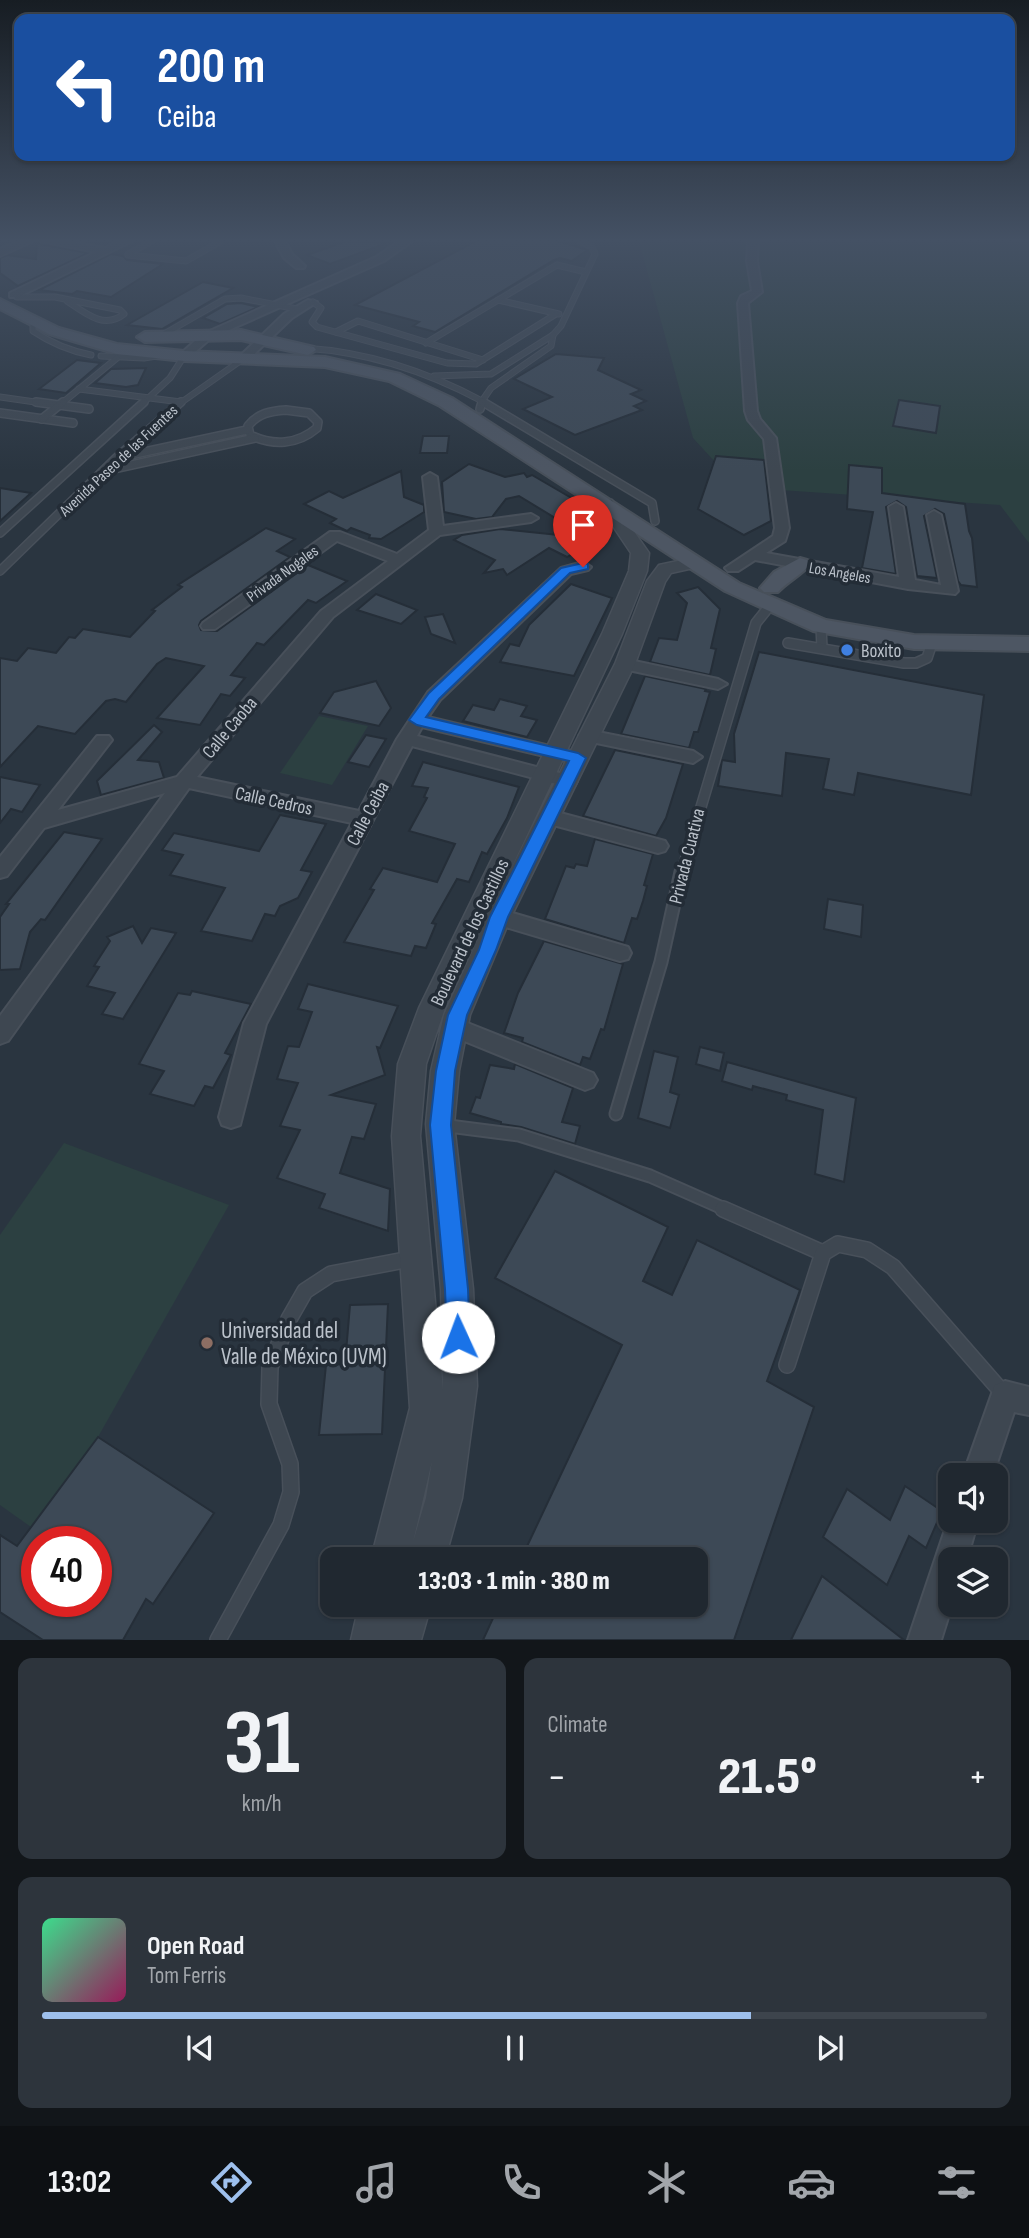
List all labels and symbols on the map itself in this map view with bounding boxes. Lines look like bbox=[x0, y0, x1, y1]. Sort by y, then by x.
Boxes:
street label: Avenida Paseo de las Fuentes bbox=[55, 401, 182, 521]
pin bbox=[553, 495, 613, 567]
street label: Privada Nogales bbox=[243, 542, 323, 607]
street label: Los Angeles bbox=[807, 559, 872, 588]
place label: Boxito bbox=[861, 640, 901, 663]
marker: Boxito bbox=[839, 642, 855, 658]
street label: Calle Caoba bbox=[198, 693, 262, 763]
street label: Calle Ceiba bbox=[342, 778, 395, 850]
street label: Calle Cedros bbox=[233, 782, 315, 821]
street label: Privada Cuativa bbox=[664, 806, 710, 907]
street label: Boulevard de los Castillos bbox=[426, 855, 515, 1010]
position arrow bbox=[421, 1300, 495, 1374]
place label: Universidad del Valle de México (UVM) bbox=[221, 1317, 387, 1371]
marker: Universidad del Valle de México (UVM) bbox=[199, 1335, 215, 1351]
speed limit sign: 40 bbox=[21, 1526, 112, 1617]

